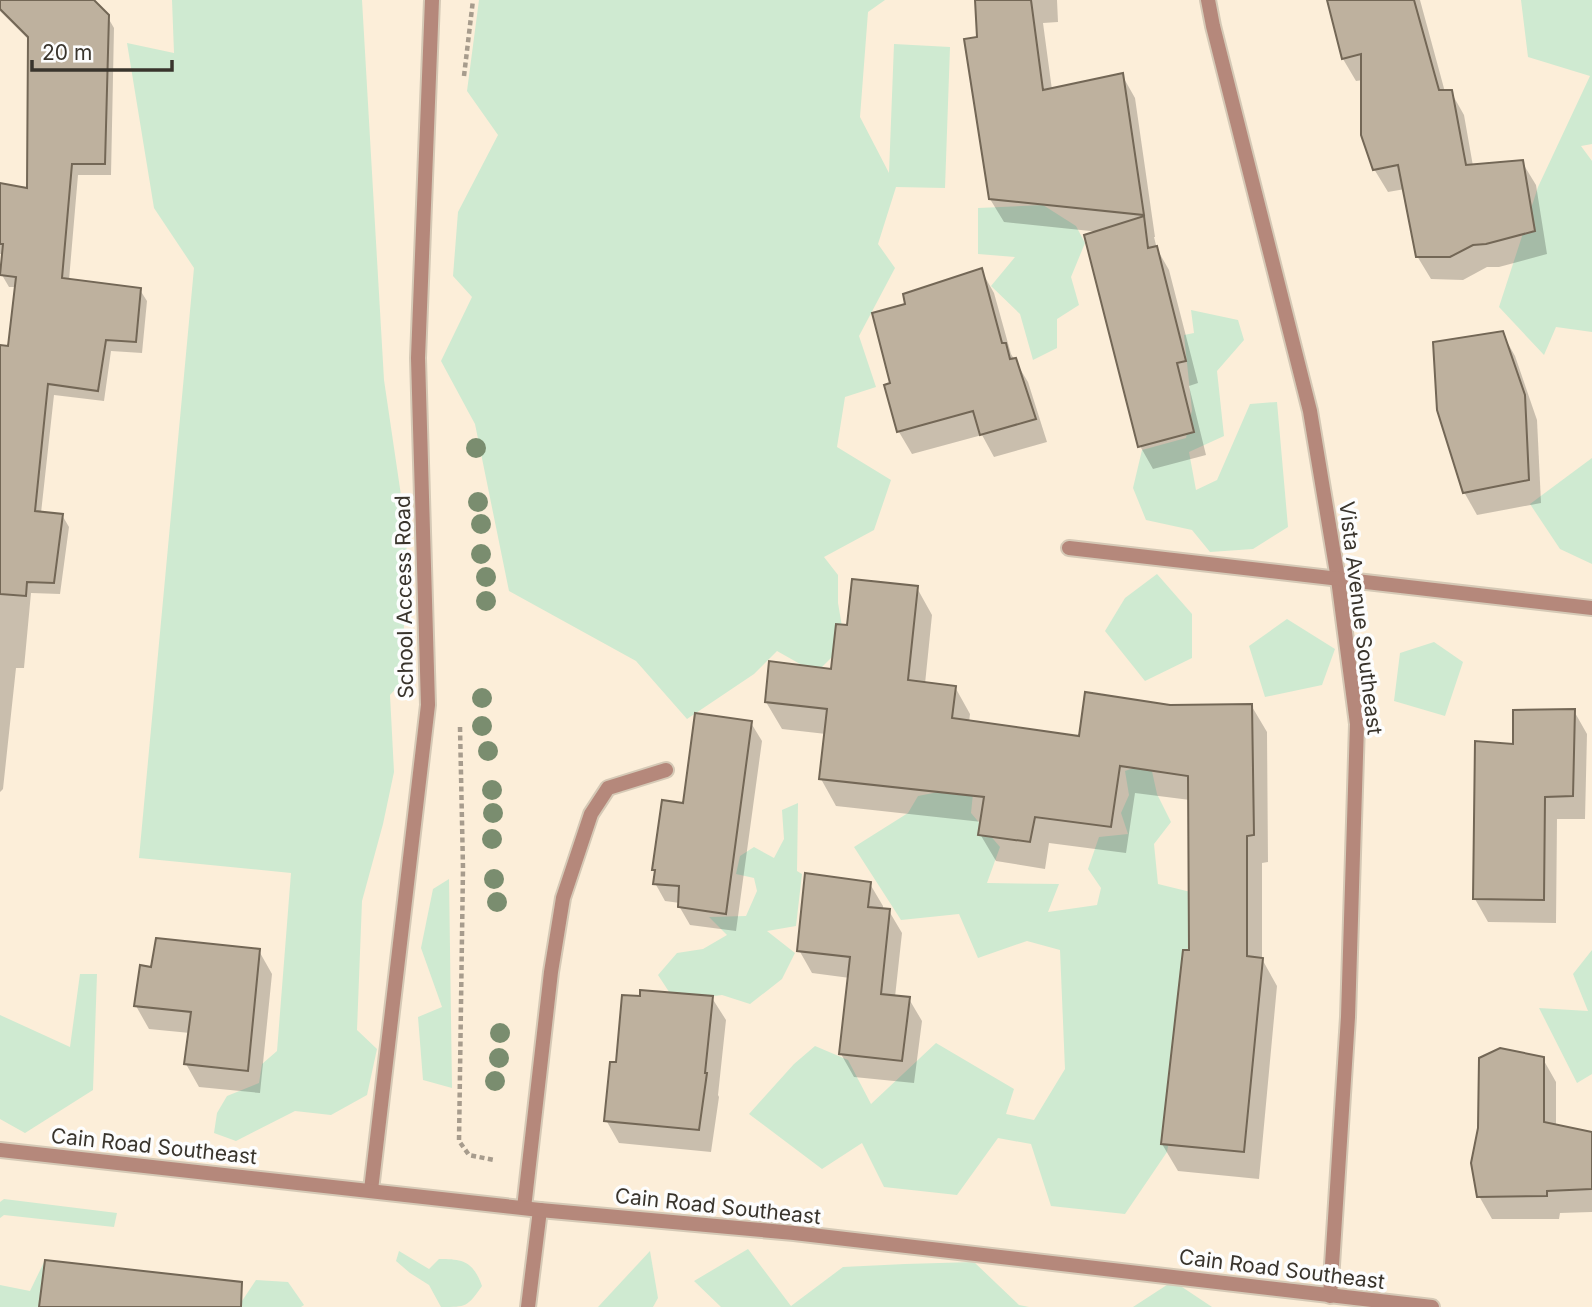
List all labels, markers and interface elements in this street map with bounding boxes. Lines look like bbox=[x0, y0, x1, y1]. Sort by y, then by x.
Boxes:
scale bar bbox=[32, 28, 172, 72]
text: 20 m bbox=[42, 40, 92, 65]
street label: School Access Road bbox=[390, 495, 418, 699]
street label: Vista Avenue Southeast bbox=[1334, 500, 1388, 736]
street label: Cain Road Southeast bbox=[50, 1123, 258, 1169]
street label: Cain Road Southeast bbox=[614, 1183, 822, 1229]
street label: Cain Road Southeast bbox=[1178, 1244, 1386, 1294]

